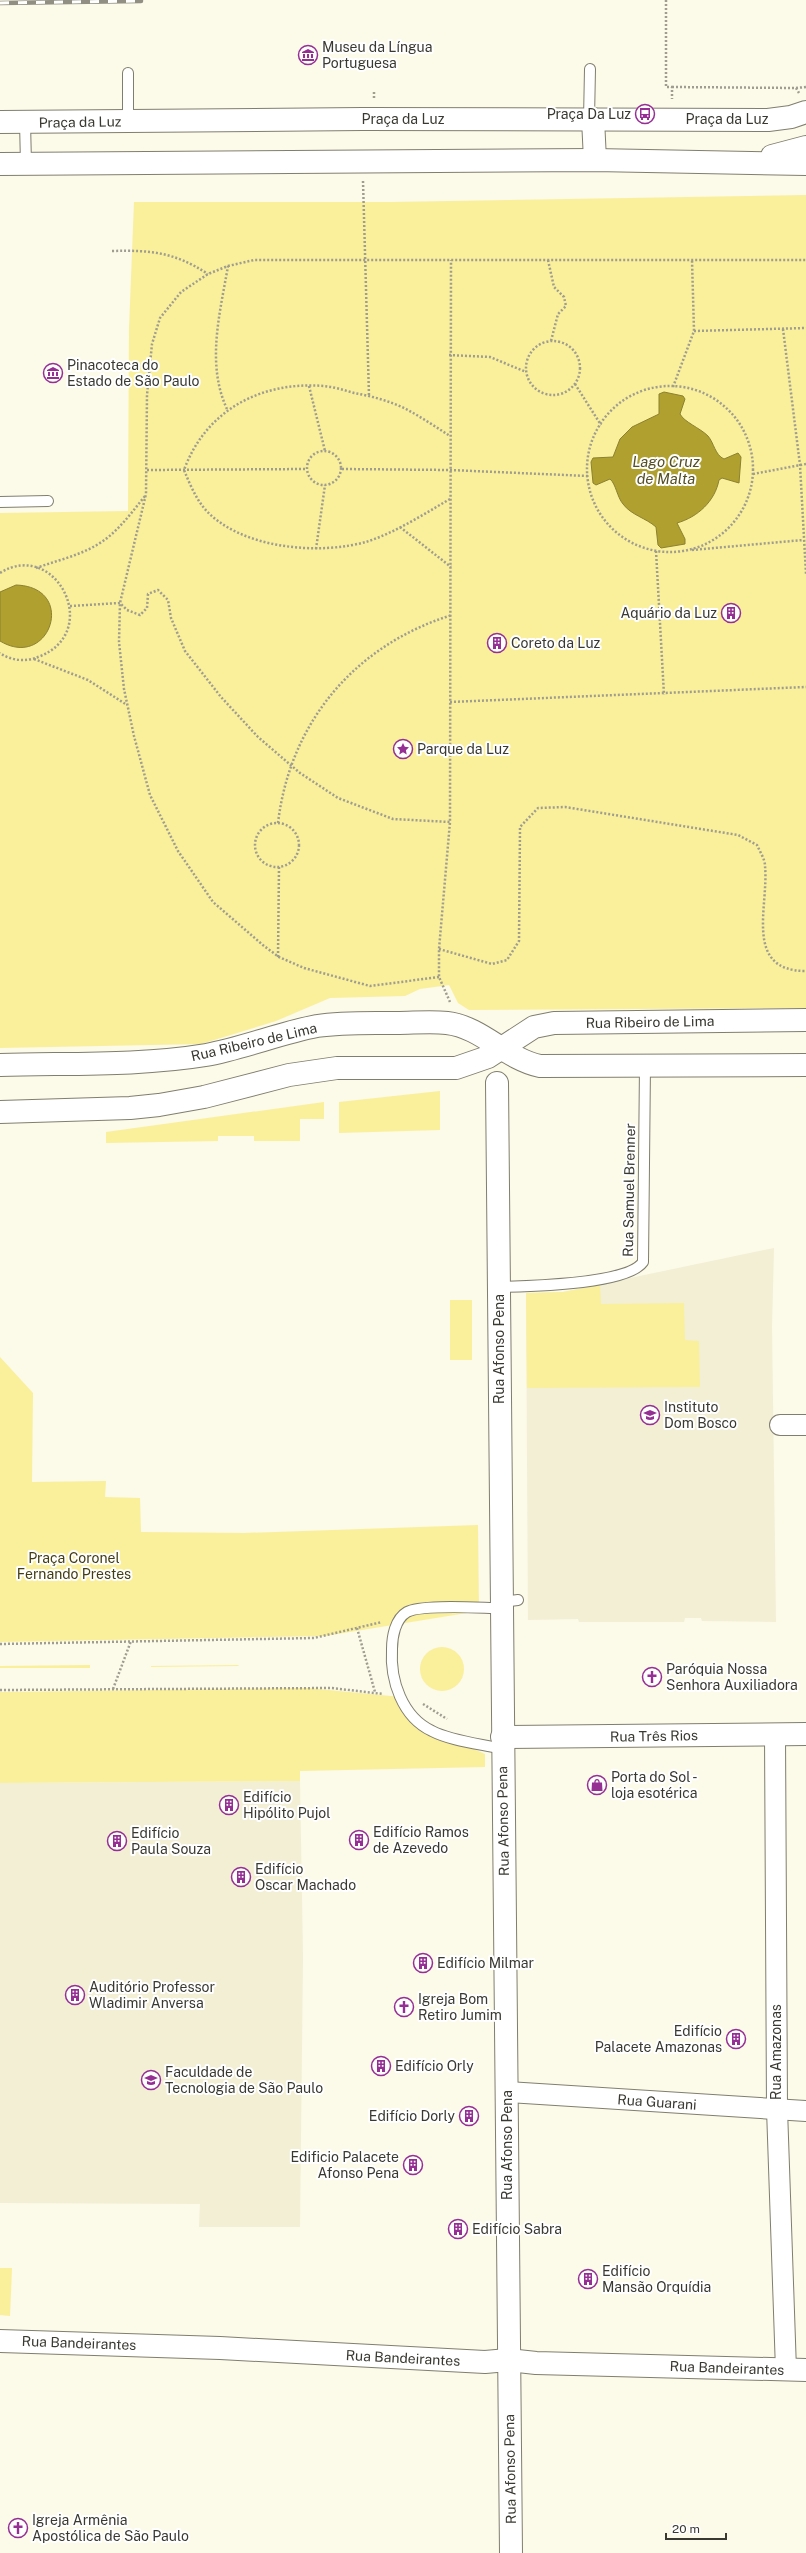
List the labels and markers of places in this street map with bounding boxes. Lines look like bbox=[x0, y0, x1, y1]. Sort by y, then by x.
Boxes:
place label: Museu da Língua Portuguesa bbox=[322, 39, 432, 71]
museum icon: Museu da Língua Portuguesa bbox=[297, 44, 319, 66]
bus stop icon: Praça Da Luz bbox=[634, 103, 656, 125]
place label: Praça Da Luz bbox=[547, 106, 631, 122]
place label: Pinacoteca do Estado de São Paulo bbox=[67, 357, 200, 389]
museum icon: Pinacoteca do Estado de São Paulo bbox=[42, 362, 64, 384]
building icon: Aquário da Luz bbox=[720, 602, 742, 624]
place label: Aquário da Luz bbox=[621, 605, 717, 621]
building icon: Coreto da Luz bbox=[486, 632, 508, 654]
place label: Coreto da Luz bbox=[511, 635, 601, 651]
place icon: Parque da Luz bbox=[392, 738, 414, 760]
place label: Parque da Luz bbox=[417, 741, 509, 757]
place label: Instituto Dom Bosco bbox=[664, 1399, 737, 1431]
school or university icon: Instituto Dom Bosco bbox=[639, 1404, 661, 1426]
place label: Paróquia Nossa Senhora Auxiliadora bbox=[666, 1661, 798, 1693]
church icon: Paróquia Nossa Senhora Auxiliadora bbox=[641, 1666, 663, 1688]
place label: Porta do Sol - loja esotérica bbox=[611, 1769, 698, 1801]
shop icon: Porta do Sol - loja esotérica bbox=[586, 1774, 608, 1796]
place label: Edifício Hipólito Pujol bbox=[243, 1789, 330, 1821]
building icon: Edifício Hipólito Pujol bbox=[218, 1794, 240, 1816]
place label: Edifício Ramos de Azevedo bbox=[373, 1824, 469, 1856]
place label: Edifício Paula Souza bbox=[131, 1825, 211, 1857]
building icon: Edifício Ramos de Azevedo bbox=[348, 1829, 370, 1851]
building icon: Edifício Paula Souza bbox=[106, 1830, 128, 1852]
place label: Edifício Oscar Machado bbox=[255, 1861, 356, 1893]
building icon: Edifício Oscar Machado bbox=[230, 1866, 252, 1888]
building icon: Edifício Milmar bbox=[412, 1952, 434, 1974]
place label: Edifício Milmar bbox=[437, 1955, 534, 1971]
place label: Auditório Professor Wladimir Anversa bbox=[89, 1979, 215, 2011]
building icon: Auditório Professor Wladimir Anversa bbox=[64, 1984, 86, 2006]
place label: Igreja Bom Retiro Jumim bbox=[418, 1991, 502, 2023]
church icon: Igreja Bom Retiro Jumim bbox=[393, 1996, 415, 2018]
place label: Edifício Palacete Amazonas bbox=[595, 2023, 722, 2055]
building icon: Edifício Palacete Amazonas bbox=[725, 2028, 747, 2050]
building icon: Edifício Orly bbox=[370, 2055, 392, 2077]
place label: Edifício Orly bbox=[395, 2058, 474, 2074]
place label: Faculdade de Tecnologia de São Paulo bbox=[165, 2064, 323, 2096]
school or university icon: Faculdade de Tecnologia de São Paulo bbox=[140, 2069, 162, 2091]
building icon: Edifício Dorly bbox=[458, 2105, 480, 2127]
place label: Edifício Dorly bbox=[369, 2108, 456, 2124]
place label: Edificio Palacete Afonso Pena bbox=[290, 2149, 399, 2181]
building icon: Edificio Palacete Afonso Pena bbox=[402, 2154, 424, 2176]
building icon: Edifício Sabra bbox=[447, 2218, 469, 2240]
place label: Edifício Sabra bbox=[472, 2221, 562, 2237]
place label: Edifício Mansão Orquídia bbox=[602, 2263, 711, 2295]
building icon: Edifício Mansão Orquídia bbox=[577, 2268, 599, 2290]
place label: Igreja Armênia Apostólica de São Paulo bbox=[32, 2512, 189, 2544]
church icon: Igreja Armênia Apostólica de São Paulo bbox=[7, 2517, 29, 2539]

